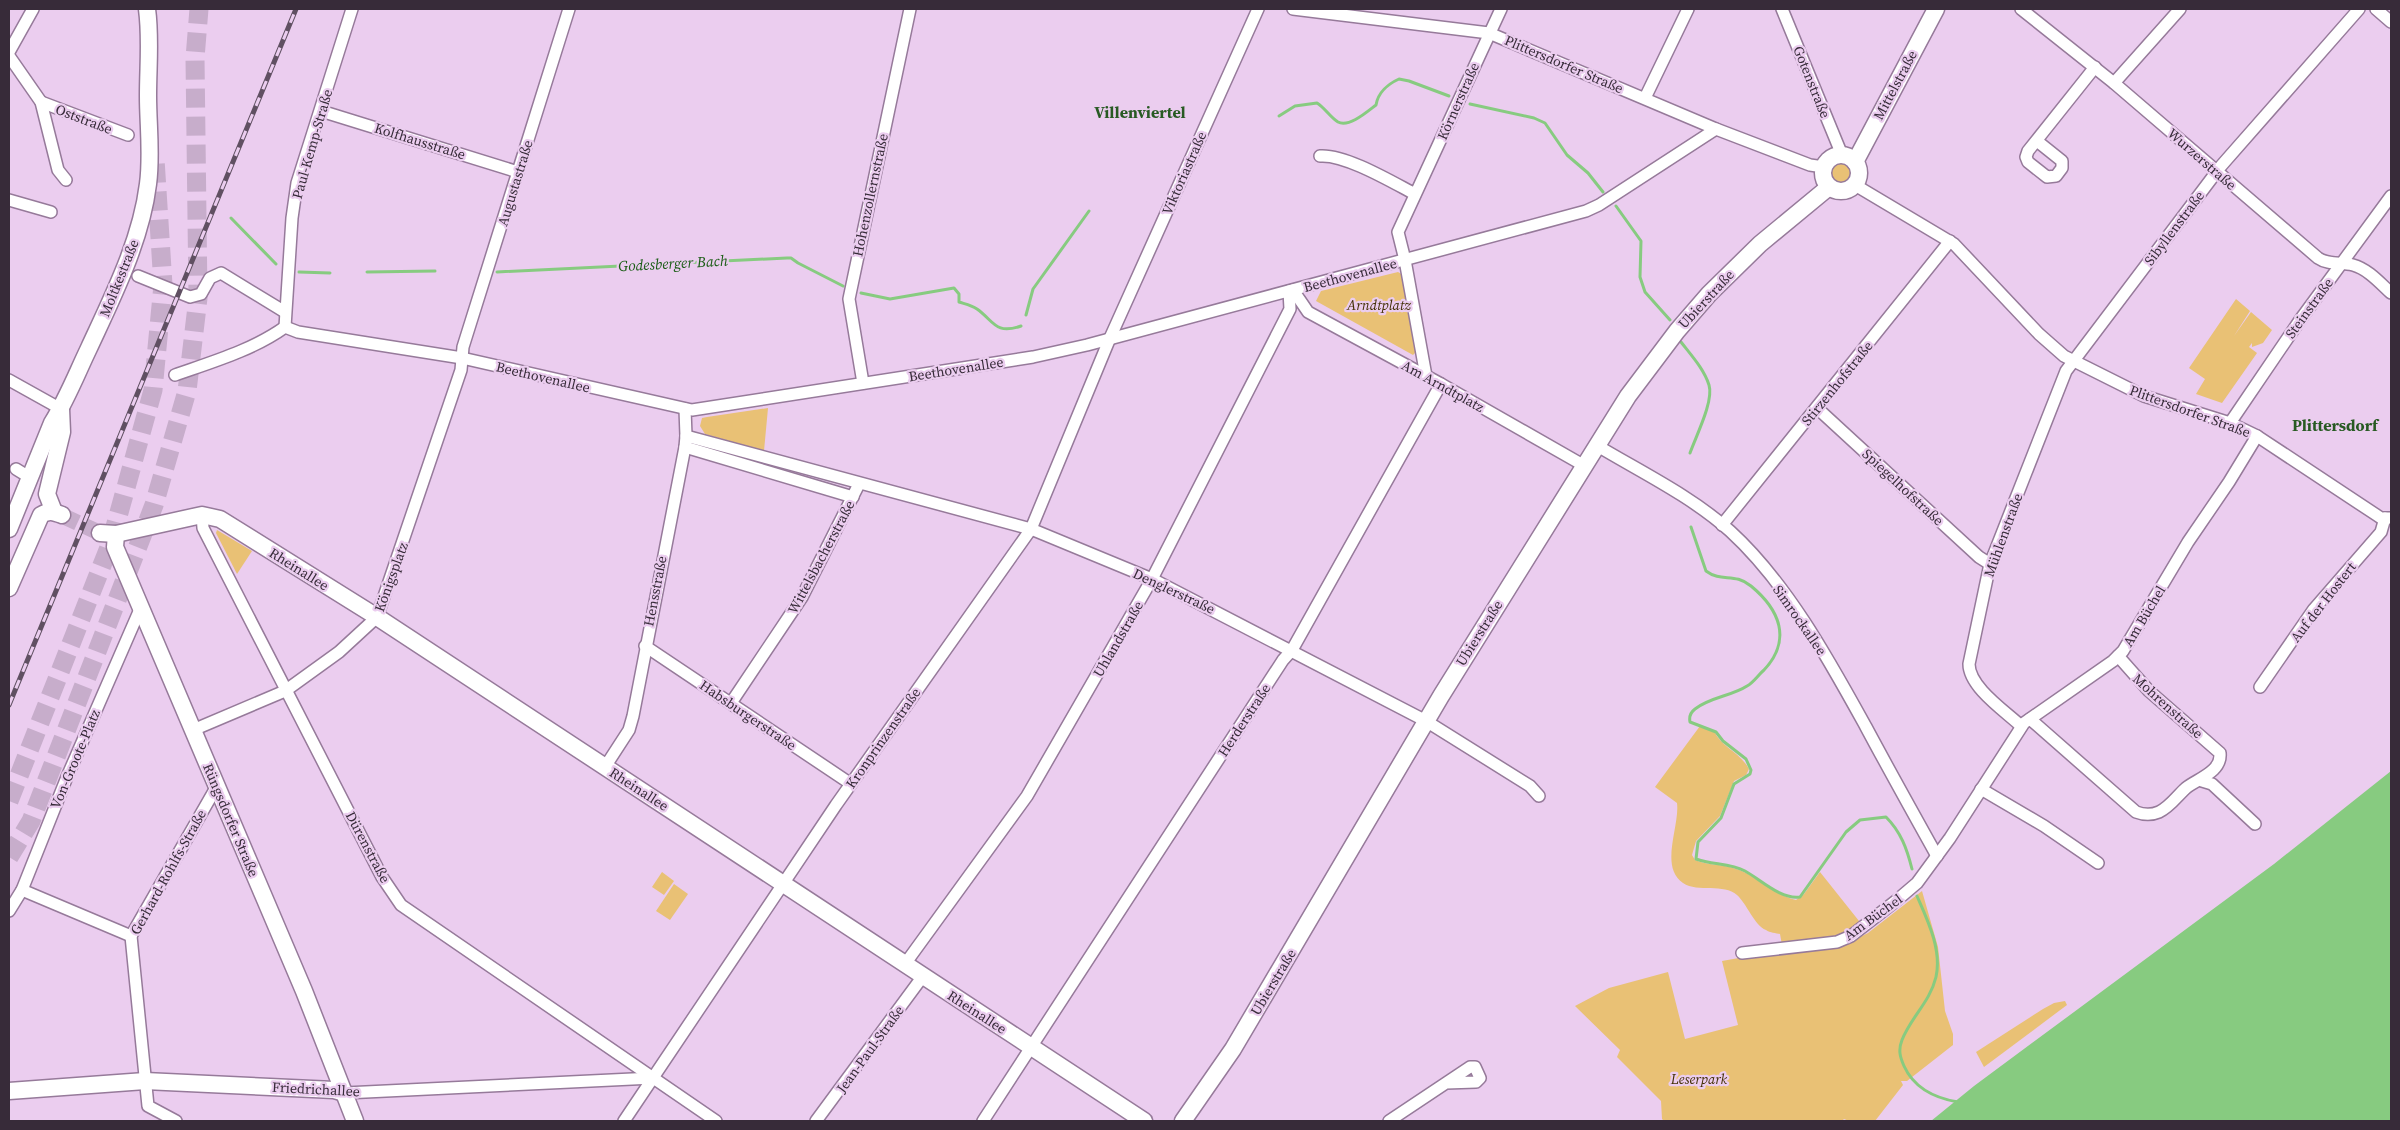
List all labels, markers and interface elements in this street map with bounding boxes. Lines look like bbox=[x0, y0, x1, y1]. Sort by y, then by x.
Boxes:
street label: Plittersdorfer Straße bbox=[1501, 30, 1627, 98]
street label: Gotenstraße bbox=[1788, 43, 1836, 121]
street label: Mittelstraße bbox=[1868, 47, 1922, 123]
street label: Körnerstraße bbox=[1432, 59, 1484, 143]
street label: Paul-Kemp-Straße bbox=[287, 87, 337, 201]
street label: Oststraße bbox=[53, 99, 115, 139]
district label: Villenviertel bbox=[1094, 101, 1186, 123]
street label: Kolfhausstraße bbox=[372, 118, 468, 164]
street label: Wurzerstraße bbox=[2163, 124, 2241, 194]
street label: Viktoriastraße bbox=[1157, 128, 1211, 218]
street label: Hohenzollernstraße bbox=[847, 132, 893, 258]
street label: Augustastraße bbox=[492, 137, 538, 229]
street label: Sibyllenstraße bbox=[2139, 186, 2209, 270]
street label: Moltkestraße bbox=[94, 236, 144, 320]
water label: Godesberger Bach bbox=[618, 250, 728, 276]
street label: Beethovenallee bbox=[1301, 253, 1399, 297]
street label: Ubierstraße bbox=[1673, 265, 1739, 333]
street label: Steinstraße bbox=[2280, 274, 2338, 342]
park label: Arndtplatz bbox=[1346, 295, 1411, 315]
street label: Stirzenhofstraße bbox=[1797, 336, 1877, 430]
street label: Beethovenallee bbox=[907, 352, 1005, 386]
street label: Am Arndtplatz bbox=[1398, 355, 1488, 417]
street label: Beethovenallee bbox=[494, 356, 592, 398]
street label: Plittersdorfer Straße bbox=[2127, 380, 2253, 442]
district label: Plittersdorf bbox=[2292, 414, 2380, 436]
street label: Spiegelhofstraße bbox=[1858, 444, 1948, 530]
street label: Mühlenstraße bbox=[1979, 490, 2027, 580]
street label: Wittelsbacherstraße bbox=[783, 497, 859, 617]
street label: Königsplatz bbox=[369, 539, 413, 615]
street label: Rheinallee bbox=[265, 543, 333, 595]
street label: Hensstraße bbox=[638, 554, 672, 628]
street label: Auf der Hostert bbox=[2285, 557, 2361, 646]
street label: Denglerstraße bbox=[1130, 563, 1218, 619]
street label: Simrockallee bbox=[1768, 581, 1832, 659]
street label: Am Büchel bbox=[2118, 582, 2170, 650]
street label: Ubierstraße bbox=[1451, 596, 1507, 670]
street label: Uhlandstraße bbox=[1088, 597, 1148, 681]
street label: Mohrenstraße bbox=[2128, 669, 2208, 743]
street label: Habsburgerstraße bbox=[696, 675, 800, 755]
street label: Herderstraße bbox=[1213, 680, 1275, 760]
street label: Kronprinzenstraße bbox=[841, 684, 925, 792]
street label: Von-Groote-Platz bbox=[45, 706, 105, 812]
street label: Rüngsdorfer Straße bbox=[198, 760, 264, 880]
street label: Rheinallee bbox=[605, 762, 673, 816]
street label: Gerhard-Rohlfs-Straße bbox=[125, 806, 211, 938]
street label: Dürenstraße bbox=[341, 808, 395, 886]
street label: Am Büchel bbox=[1840, 889, 1906, 945]
street label: Ubierstraße bbox=[1245, 945, 1301, 1019]
street label: Rheinallee bbox=[943, 985, 1011, 1039]
street label: Jean-Paul-Straße bbox=[831, 1001, 909, 1098]
park label: Leserpark bbox=[1670, 1069, 1728, 1089]
street label: Friedrichallee bbox=[272, 1077, 360, 1101]

